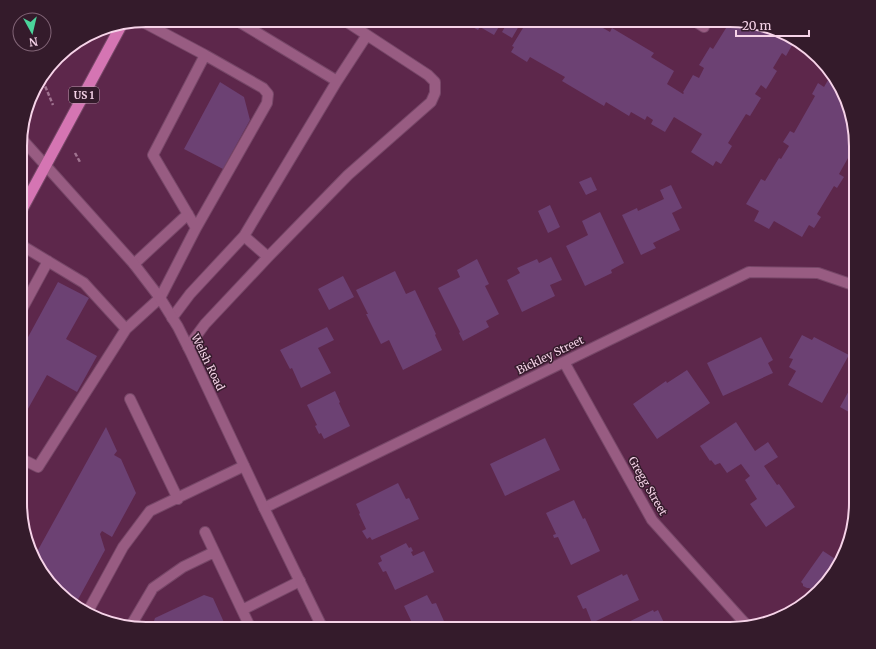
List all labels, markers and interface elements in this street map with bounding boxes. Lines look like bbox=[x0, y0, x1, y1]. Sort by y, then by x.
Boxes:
north arrow bbox=[12, 12, 52, 52]
scale bar bbox=[736, 12, 809, 38]
text: 20 m bbox=[742, 18, 771, 33]
text: N bbox=[28, 34, 39, 49]
road number: US 1 bbox=[69, 87, 99, 103]
street label: Welsh Road bbox=[188, 330, 228, 393]
street label: Bickley Street bbox=[514, 332, 586, 377]
street label: Gregg Street bbox=[626, 454, 671, 519]

